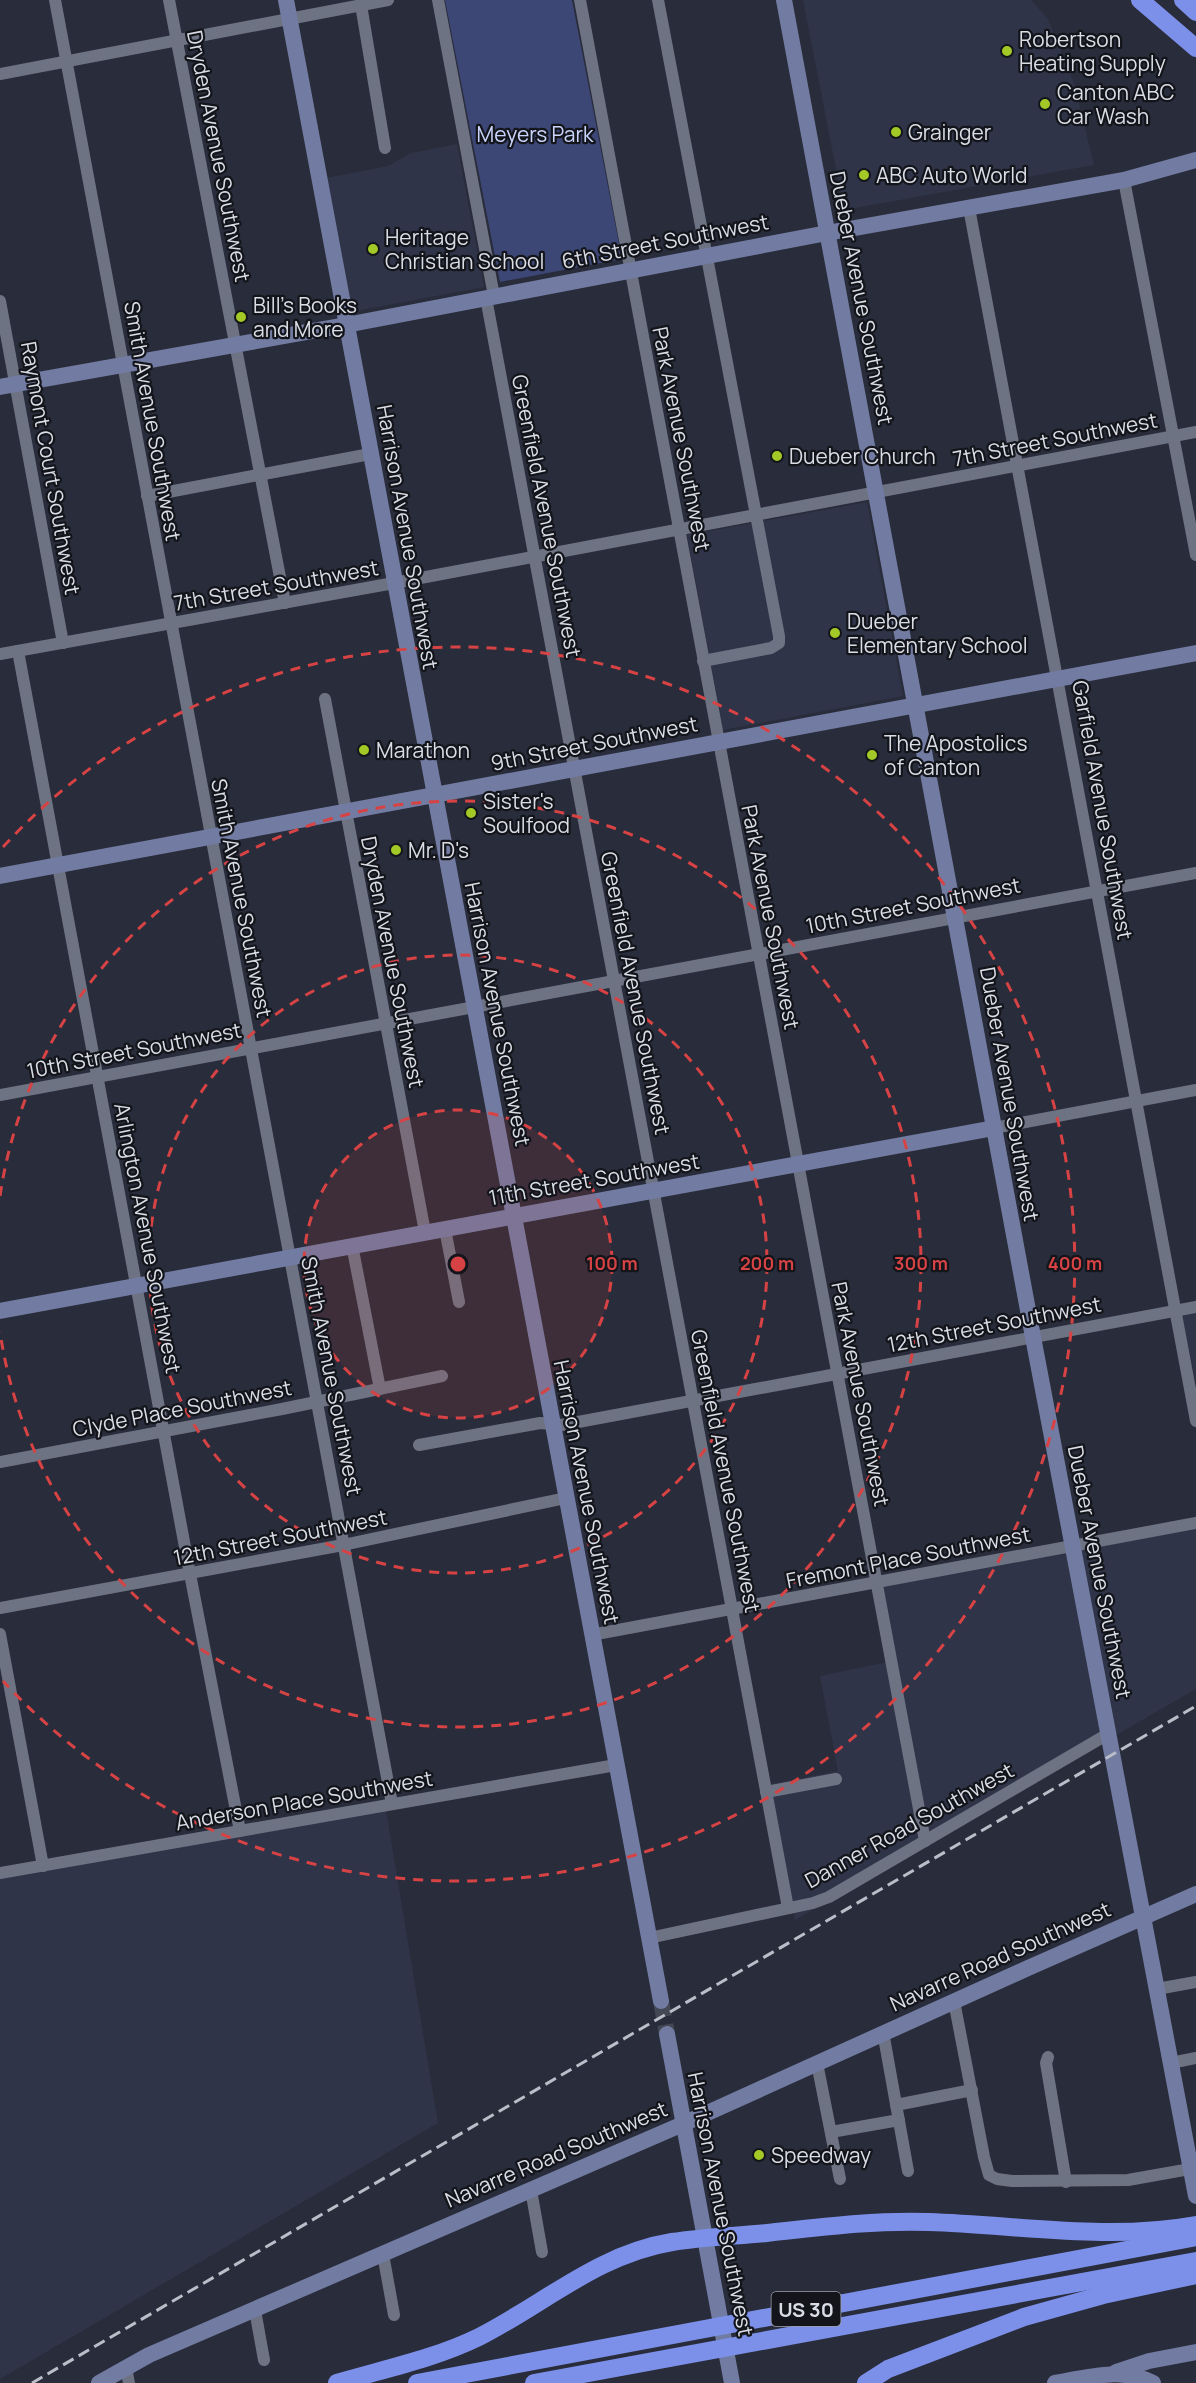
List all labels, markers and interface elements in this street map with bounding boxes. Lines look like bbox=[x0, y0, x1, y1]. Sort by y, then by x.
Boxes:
place label: Robertson Heating Supply bbox=[1019, 25, 1166, 77]
street label: Dryden Avenue Southwest bbox=[181, 28, 257, 284]
marker: Robertson Heating Supply bbox=[1000, 44, 1014, 58]
place label: Canton ABC Car Wash bbox=[1057, 78, 1174, 130]
marker: Canton ABC Car Wash bbox=[1038, 97, 1052, 111]
place label: Grainger bbox=[908, 118, 992, 146]
park label: Meyers Park bbox=[477, 120, 594, 148]
marker: Grainger bbox=[889, 125, 903, 139]
place label: ABC Auto World bbox=[876, 161, 1028, 189]
marker: ABC Auto World bbox=[857, 168, 871, 182]
street label: Dueber Avenue Southwest bbox=[824, 169, 900, 427]
street label: 6th Street Southwest bbox=[559, 207, 771, 275]
place label: Heritage Christian School bbox=[385, 223, 544, 275]
marker: Heritage Christian School bbox=[366, 242, 380, 256]
place label: Bill's Books and More bbox=[253, 291, 357, 343]
street label: Smith Avenue Southwest bbox=[118, 299, 188, 543]
marker: Bill's Books and More bbox=[234, 310, 248, 324]
street label: Park Avenue Southwest bbox=[646, 324, 718, 554]
street label: Raymont Court Southwest bbox=[15, 339, 87, 597]
street label: Greenfield Avenue Southwest bbox=[506, 372, 588, 660]
street label: Harrison Avenue Southwest bbox=[371, 402, 445, 672]
street label: 7th Street Southwest bbox=[950, 405, 1160, 473]
place label: Dueber Church bbox=[789, 442, 936, 470]
marker: Dueber Church bbox=[770, 449, 784, 463]
street label: 7th Street Southwest bbox=[171, 553, 381, 617]
place label: Dueber Elementary School bbox=[847, 607, 1028, 659]
marker: Dueber Elementary School bbox=[828, 626, 842, 640]
street label: Garfield Avenue Southwest bbox=[1066, 678, 1140, 942]
street label: 9th Street Southwest bbox=[488, 709, 700, 777]
place label: The Apostolics of Canton bbox=[884, 729, 1027, 781]
place label: Marathon bbox=[376, 736, 470, 764]
marker: Marathon bbox=[357, 743, 371, 757]
marker: The Apostolics of Canton bbox=[865, 748, 879, 762]
street label: Smith Avenue Southwest bbox=[205, 776, 279, 1020]
place label: Sister's Soulfood bbox=[483, 787, 570, 839]
street label: Park Avenue Southwest bbox=[735, 802, 807, 1032]
marker: Sister's Soulfood bbox=[464, 806, 478, 820]
street label: Dryden Avenue Southwest bbox=[355, 834, 431, 1090]
place label: Mr. D's bbox=[408, 836, 469, 864]
marker: Mr. D's bbox=[389, 843, 403, 857]
street label: Greenfield Avenue Southwest bbox=[595, 849, 677, 1137]
street label: 10th Street Southwest bbox=[803, 870, 1023, 940]
street label: Harrison Avenue Southwest bbox=[459, 880, 537, 1148]
street label: Dueber Avenue Southwest bbox=[974, 965, 1046, 1223]
street label: 10th Street Southwest bbox=[24, 1015, 244, 1085]
street label: Arlington Avenue Southwest bbox=[108, 1100, 188, 1376]
street label: 11th Street Southwest bbox=[486, 1147, 702, 1211]
text: 100 m bbox=[586, 1251, 638, 1275]
text: 200 m bbox=[740, 1251, 794, 1275]
text: 300 m bbox=[894, 1251, 948, 1275]
text: 400 m bbox=[1048, 1251, 1102, 1275]
street label: Smith Avenue Southwest bbox=[295, 1254, 369, 1498]
centre of rings bbox=[448, 1254, 468, 1274]
street label: Park Avenue Southwest bbox=[825, 1279, 897, 1509]
street label: 12th Street Southwest bbox=[885, 1290, 1103, 1358]
street label: Greenfield Avenue Southwest bbox=[685, 1327, 767, 1615]
street label: Harrison Avenue Southwest bbox=[548, 1358, 626, 1626]
street label: Clyde Place Southwest bbox=[70, 1373, 294, 1443]
street label: Dueber Avenue Southwest bbox=[1062, 1443, 1138, 1701]
street label: 12th Street Southwest bbox=[171, 1503, 389, 1571]
street label: Fremont Place Southwest bbox=[783, 1520, 1033, 1594]
street label: Danner Road Southwest bbox=[800, 1756, 1018, 1894]
street label: Anderson Place Southwest bbox=[173, 1764, 435, 1836]
street label: Navarre Road Southwest bbox=[885, 1895, 1115, 2017]
street label: Harrison Avenue Southwest bbox=[682, 2070, 760, 2338]
street label: Navarre Road Southwest bbox=[441, 2094, 671, 2214]
place label: Speedway bbox=[771, 2141, 871, 2169]
marker: Speedway bbox=[752, 2148, 766, 2162]
road number: US 30 bbox=[772, 2292, 840, 2326]

